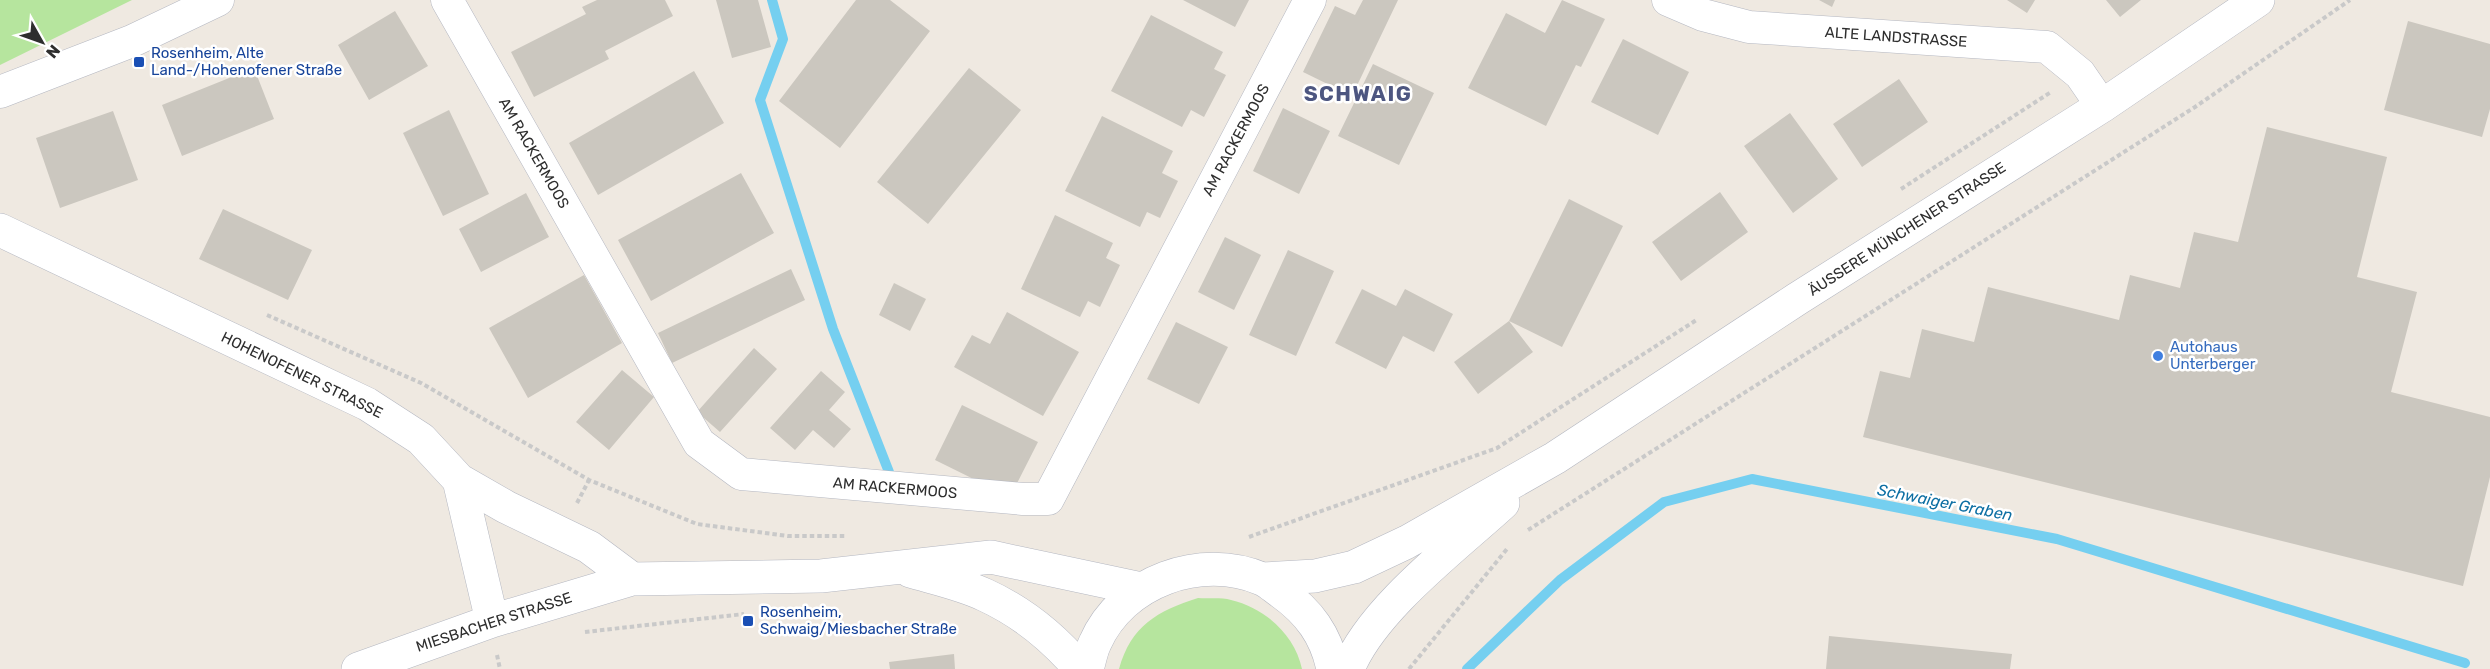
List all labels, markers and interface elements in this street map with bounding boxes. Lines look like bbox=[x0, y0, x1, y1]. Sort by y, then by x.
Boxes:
north arrow bbox=[12, 12, 72, 72]
street label: ALTE LANDSTRASSE bbox=[1824, 23, 1968, 51]
text: N bbox=[42, 41, 64, 62]
place label: Rosenheim, Alte Land-/Hohenofener Straße bbox=[151, 44, 342, 79]
marker: Rosenheim, Alte Land-/Hohenofener Straße bbox=[132, 55, 146, 69]
street label: AM RACKERMOOS bbox=[1199, 81, 1273, 199]
district label: SCHWAIG bbox=[1304, 81, 1412, 106]
street label: AM RACKERMOOS bbox=[495, 94, 573, 212]
street label: ÄUSSERE MÜNCHENER STRASSE bbox=[1805, 158, 2009, 300]
street label: HOHENOFENER STRASSE bbox=[218, 328, 386, 422]
place label: Autohaus Unterberger bbox=[2170, 338, 2256, 373]
marker: Autohaus Unterberger bbox=[2151, 349, 2165, 363]
street label: AM RACKERMOOS bbox=[832, 474, 958, 502]
water label: Schwaiger Graben bbox=[1876, 480, 2014, 525]
street label: MIESBACHER STRASSE bbox=[414, 588, 574, 656]
place label: Rosenheim, Schwaig/Miesbacher Straße bbox=[760, 603, 957, 638]
marker: Rosenheim, Schwaig/Miesbacher Straße bbox=[741, 614, 755, 628]

